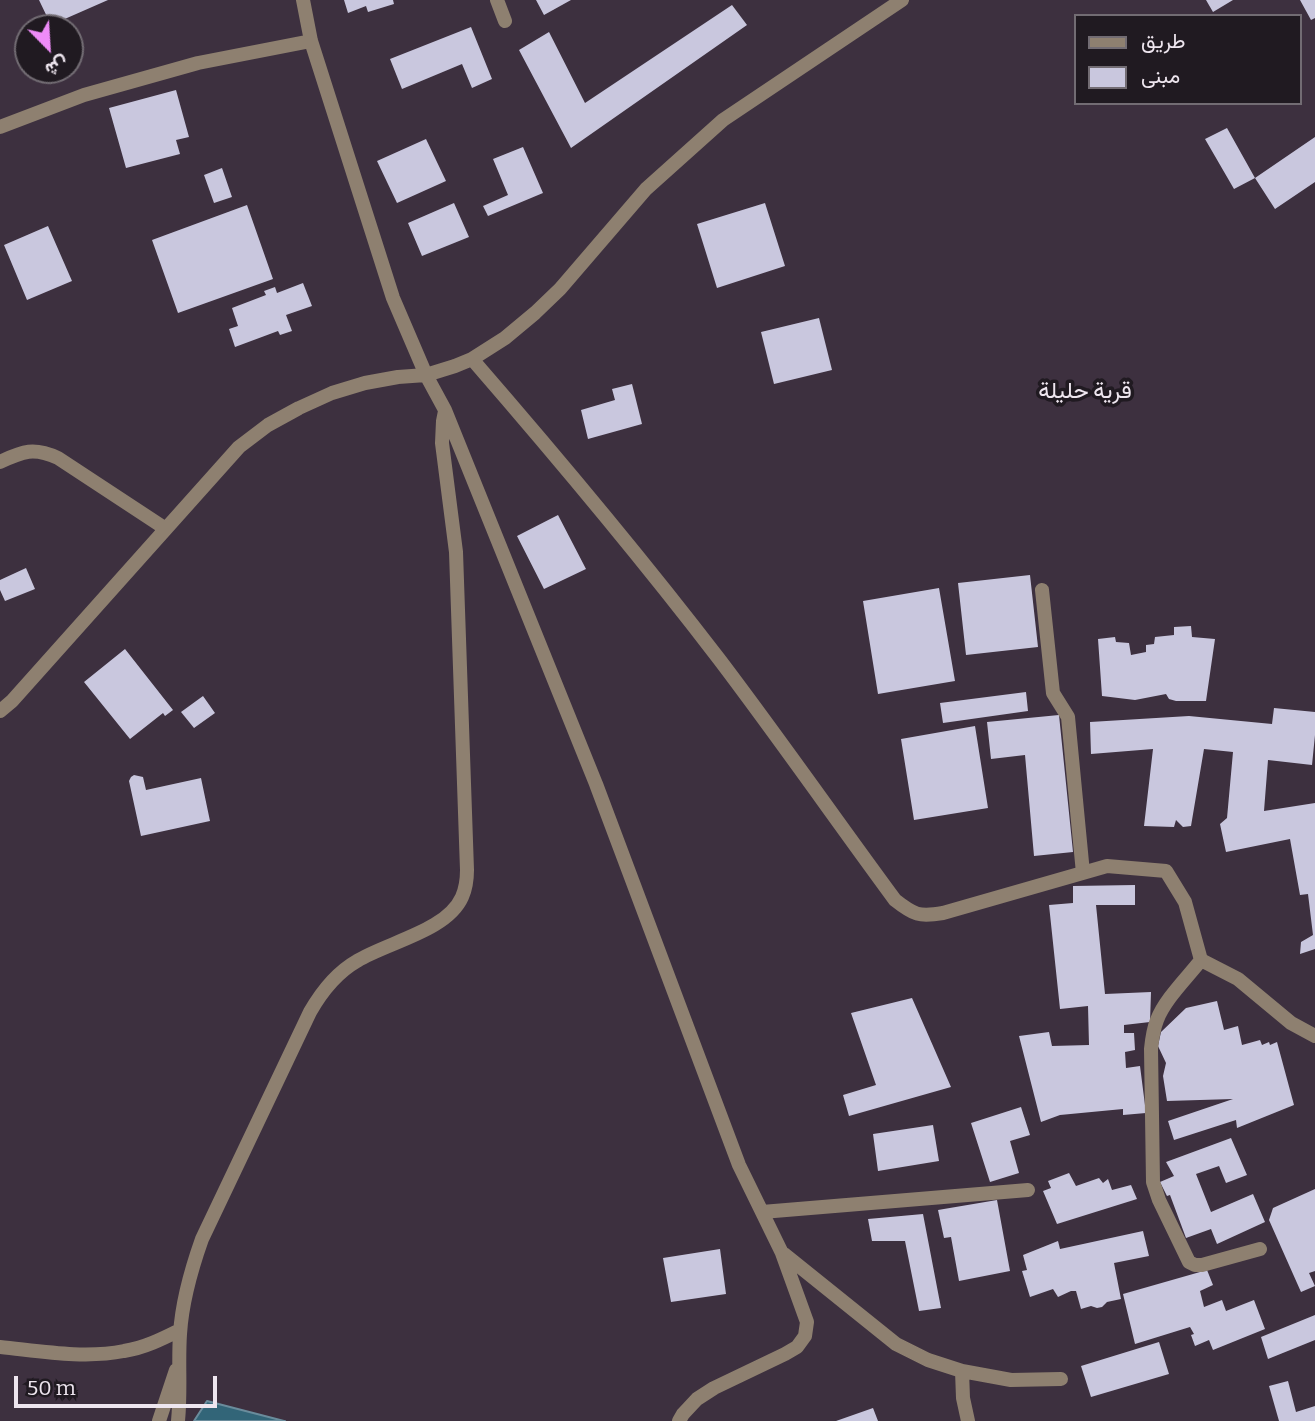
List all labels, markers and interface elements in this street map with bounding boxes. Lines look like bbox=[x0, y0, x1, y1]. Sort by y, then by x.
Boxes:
north arrow bbox=[14, 14, 84, 84]
legend bbox=[1074, 14, 1301, 105]
text: طريق bbox=[1141, 28, 1186, 54]
text: ش bbox=[42, 52, 72, 82]
text: مبنى bbox=[1141, 63, 1180, 89]
district label: قرية حليلة bbox=[1038, 378, 1132, 406]
scale bar bbox=[18, 1362, 220, 1406]
text: 50 m bbox=[27, 1375, 76, 1401]

